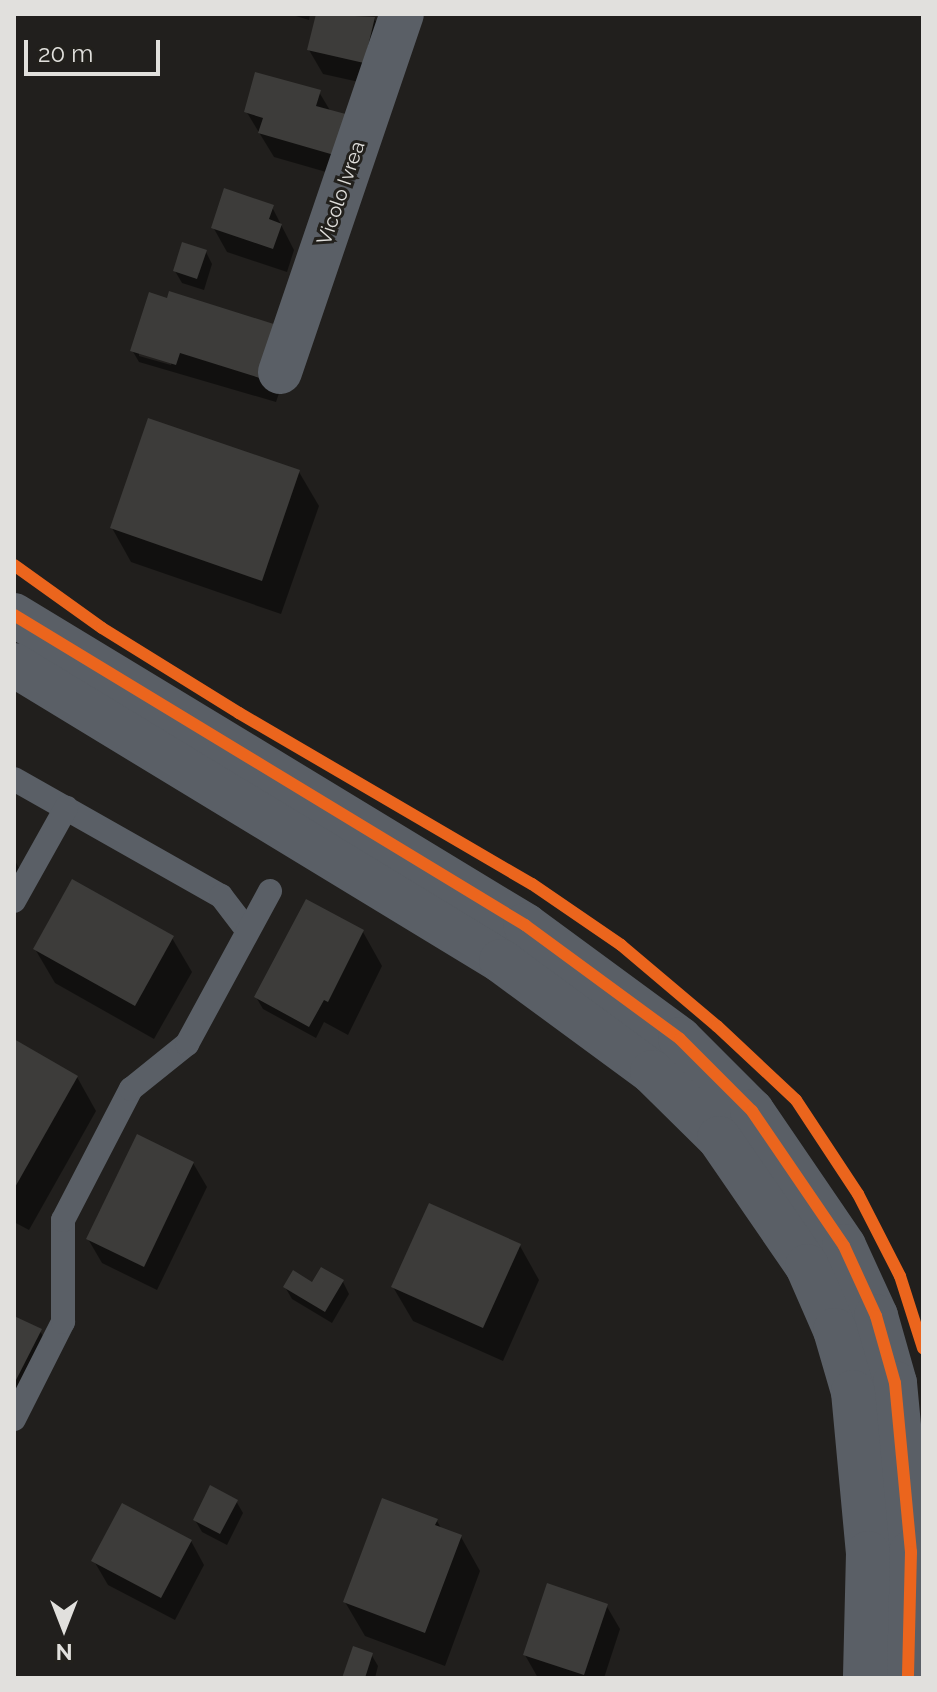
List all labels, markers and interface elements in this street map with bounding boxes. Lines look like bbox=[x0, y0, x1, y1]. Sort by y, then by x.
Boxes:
scale bar bbox=[28, 24, 164, 74]
text: 20 m bbox=[38, 39, 93, 68]
street label: Vicolo Ivrea bbox=[312, 138, 370, 248]
north arrow bbox=[24, 1588, 104, 1668]
text: N bbox=[56, 1639, 72, 1665]

